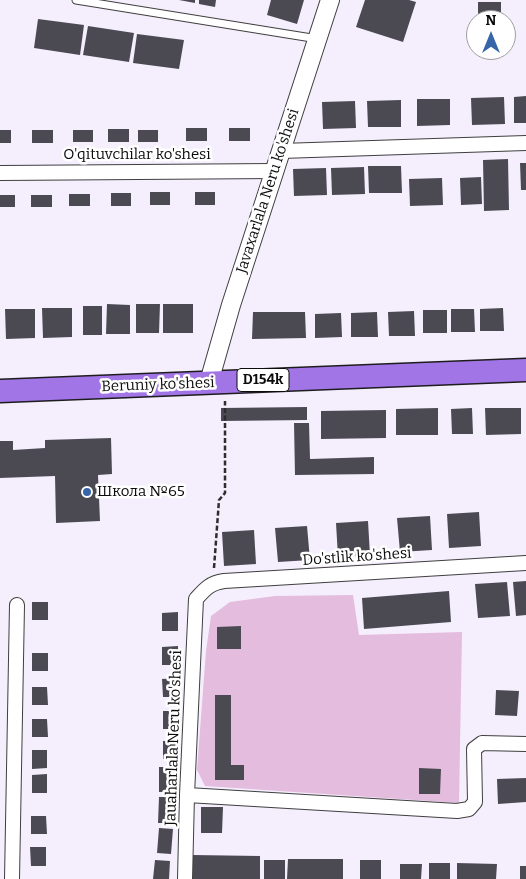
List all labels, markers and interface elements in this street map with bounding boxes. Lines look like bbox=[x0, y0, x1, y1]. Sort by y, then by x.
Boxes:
north arrow bbox=[466, 10, 516, 60]
text: N bbox=[486, 12, 496, 29]
street label: Javaxarlala Neru ko'shesi bbox=[233, 106, 303, 276]
street label: O'qituvchilar ko'shesi bbox=[63, 146, 211, 164]
road number: D154k bbox=[237, 368, 289, 392]
street label: Beruniy ko'shesi bbox=[101, 374, 215, 396]
place label: Школа №65 bbox=[97, 483, 185, 501]
marker: Школа №65 bbox=[81, 486, 93, 498]
street label: Do'stlik ko'shesi bbox=[302, 544, 412, 570]
street label: Jauaharlala Neru ko'shesi bbox=[162, 650, 186, 826]

